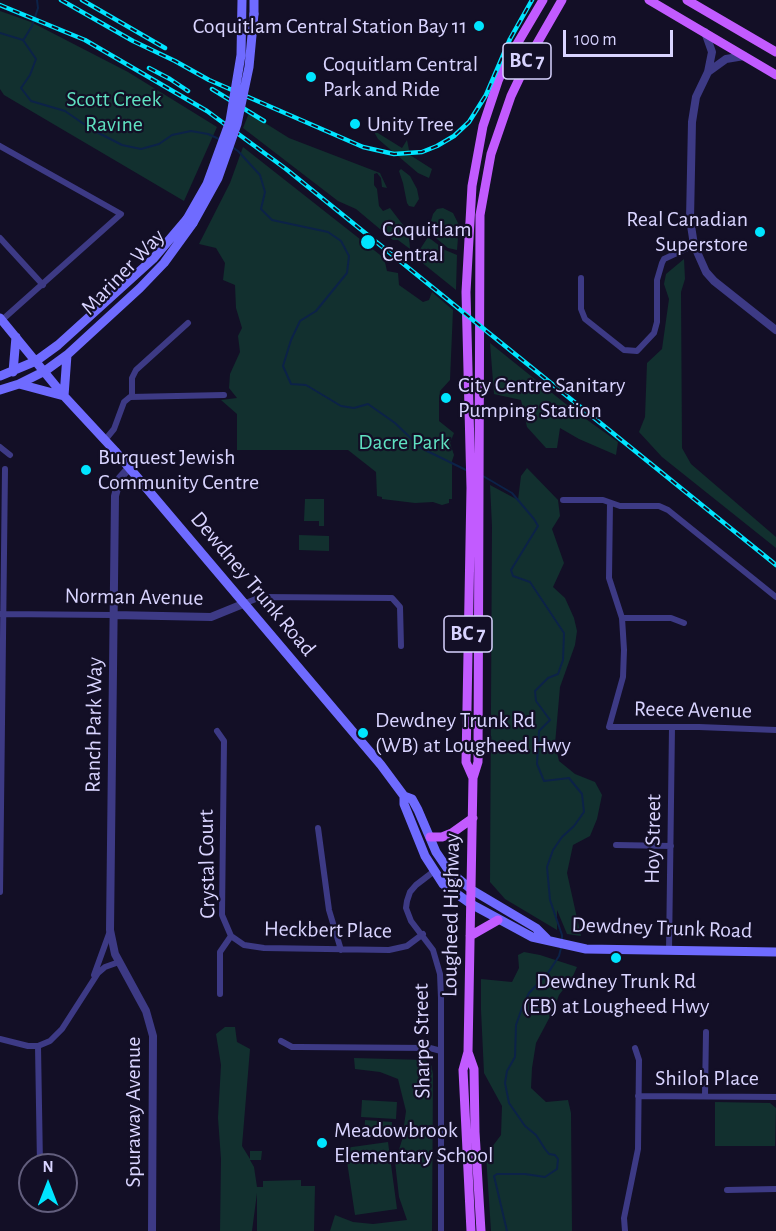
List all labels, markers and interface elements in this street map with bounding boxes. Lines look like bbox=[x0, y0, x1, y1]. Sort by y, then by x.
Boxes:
place label: Coquitlam Central Station Bay 11 bbox=[193, 13, 467, 39]
scale bar bbox=[566, 18, 676, 56]
marker: Coquitlam Central Station Bay 11 bbox=[472, 19, 486, 33]
text: 100 m bbox=[574, 31, 617, 49]
road number: BC 7 bbox=[503, 43, 551, 79]
place label: Coquitlam Central Park and Ride bbox=[323, 51, 478, 102]
marker: Coquitlam Central Park and Ride bbox=[304, 70, 318, 84]
park label: Scott Creek Ravine bbox=[66, 86, 162, 138]
place label: Unity Tree bbox=[367, 111, 454, 137]
marker: Unity Tree bbox=[348, 117, 362, 131]
place label: Real Canadian Superstore bbox=[626, 206, 748, 258]
place label: Coquitlam Central bbox=[382, 216, 472, 268]
street label: Mariner Way bbox=[75, 223, 171, 321]
marker: Real Canadian Superstore bbox=[753, 225, 767, 239]
marker: Coquitlam Central bbox=[359, 233, 377, 251]
place label: City Centre Sanitary Pumping Station bbox=[458, 372, 625, 424]
marker: City Centre Sanitary Pumping Station bbox=[439, 391, 453, 405]
park label: Dacre Park bbox=[358, 429, 450, 455]
place label: Burquest Jewish Community Centre bbox=[98, 444, 259, 496]
marker: Burquest Jewish Community Centre bbox=[79, 463, 93, 477]
street label: Dewdney Trunk Road bbox=[185, 506, 321, 662]
street label: Norman Avenue bbox=[64, 583, 204, 611]
road number: BC 7 bbox=[444, 616, 492, 652]
street label: Ranch Park Way bbox=[80, 657, 108, 793]
street label: Reece Avenue bbox=[634, 696, 752, 724]
place label: Dewdney Trunk Rd (WB) at Lougheed Hwy bbox=[375, 707, 571, 758]
marker: Dewdney Trunk Rd (WB) at Lougheed Hwy bbox=[356, 726, 370, 740]
street label: Hoy Street bbox=[639, 794, 667, 884]
street label: Crystal Court bbox=[193, 809, 221, 919]
street label: Lougheed Highway bbox=[436, 833, 466, 997]
street label: Dewdney Trunk Road bbox=[571, 912, 753, 944]
street label: Heckbert Place bbox=[264, 916, 392, 944]
marker: Dewdney Trunk Rd (EB) at Lougheed Hwy bbox=[609, 951, 623, 965]
place label: Dewdney Trunk Rd (EB) at Lougheed Hwy bbox=[523, 968, 709, 1020]
street label: Sharpe Street bbox=[408, 983, 436, 1099]
street label: Spuraway Avenue bbox=[120, 1037, 146, 1187]
street label: Shiloh Place bbox=[655, 1065, 759, 1091]
place label: Meadowbrook Elementary School bbox=[334, 1117, 493, 1168]
marker: Meadowbrook Elementary School bbox=[315, 1136, 329, 1150]
north arrow bbox=[18, 1153, 78, 1213]
text: N bbox=[42, 1159, 54, 1175]

